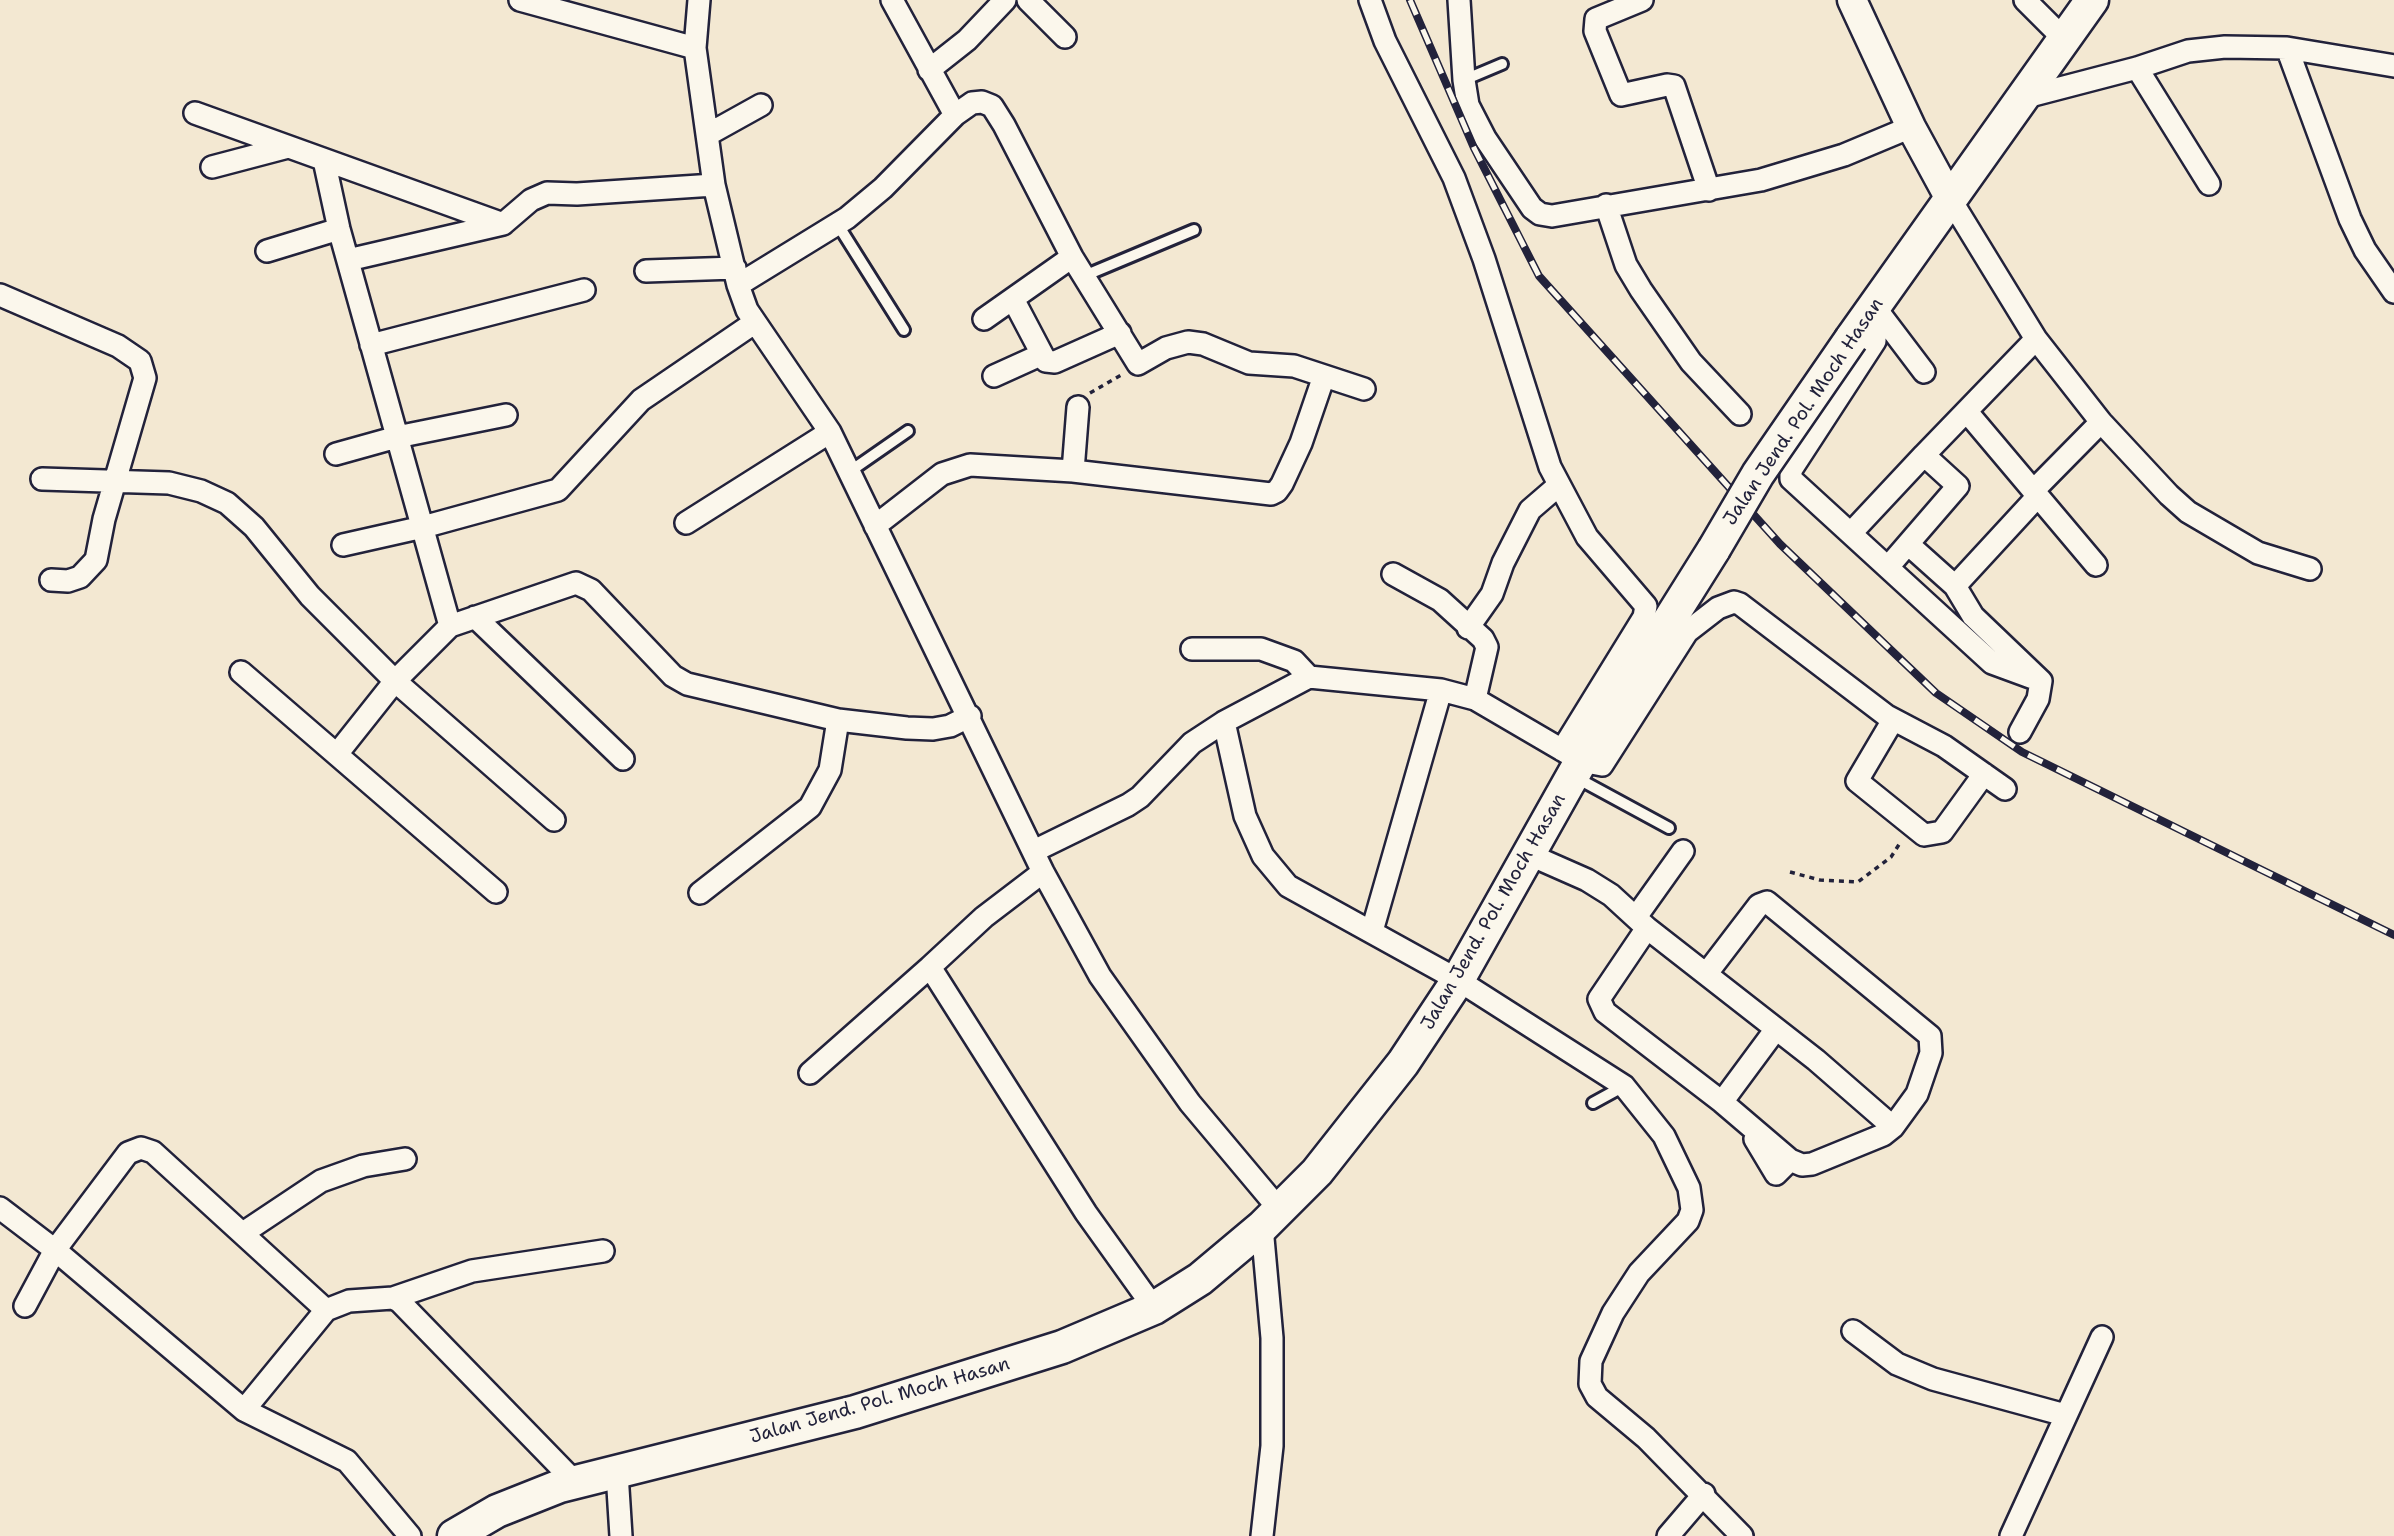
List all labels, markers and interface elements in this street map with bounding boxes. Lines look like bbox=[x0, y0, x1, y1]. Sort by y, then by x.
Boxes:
street label: Jalan Jend. Pol. Moch Hasan bbox=[1719, 294, 1889, 530]
street label: Jalan Jend. Pol. Moch Hasan bbox=[1417, 790, 1571, 1034]
street label: Jalan Jend. Pol. Moch Hasan bbox=[747, 1353, 1013, 1449]

